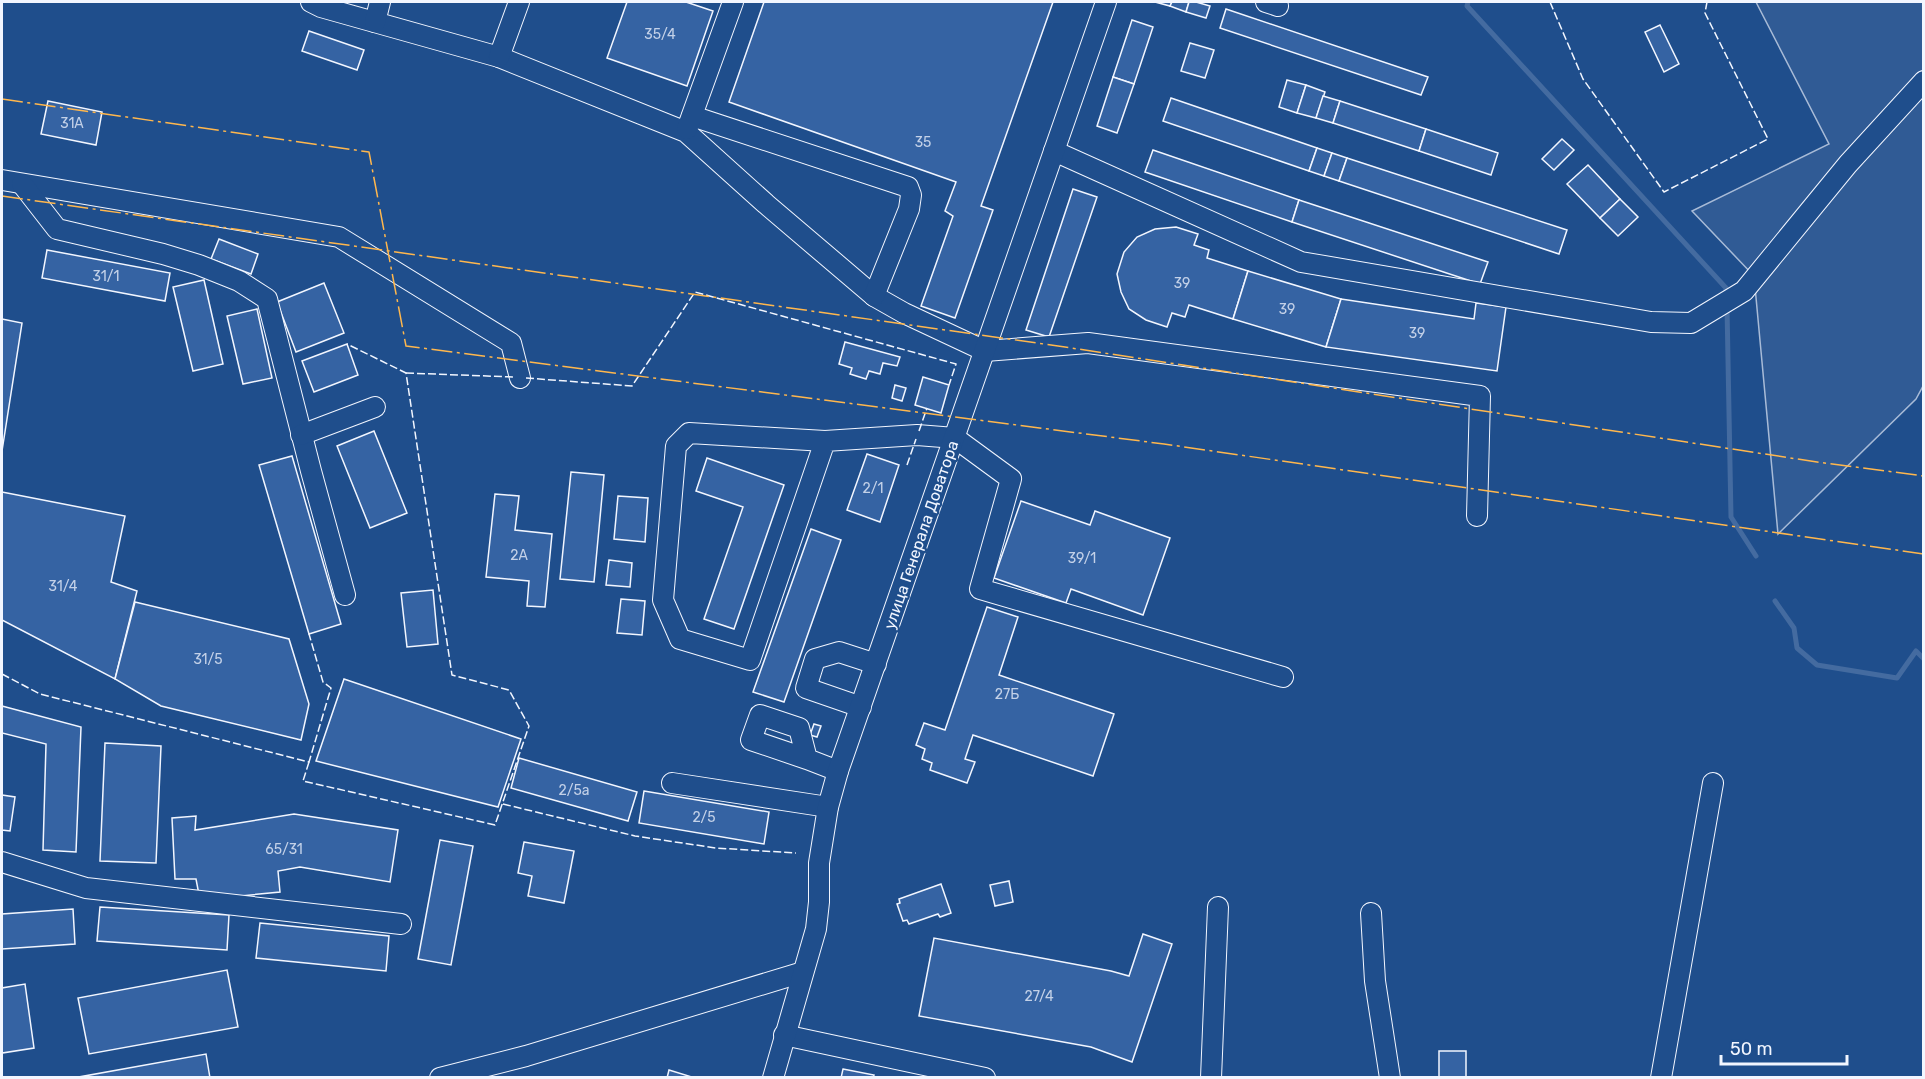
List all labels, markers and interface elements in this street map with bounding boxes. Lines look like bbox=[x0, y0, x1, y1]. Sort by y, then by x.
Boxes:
house number: 35/4 bbox=[644, 26, 676, 43]
house number: 31А bbox=[60, 115, 84, 132]
house number: 35 bbox=[915, 134, 931, 151]
house number: 31/1 bbox=[93, 268, 119, 285]
house number: 39 bbox=[1174, 275, 1190, 292]
house number: 39 bbox=[1279, 301, 1295, 318]
house number: 39 bbox=[1409, 325, 1425, 342]
street label: улица Генерала Доватора bbox=[880, 438, 962, 632]
house number: 2/1 bbox=[863, 480, 883, 497]
house number: 2А bbox=[510, 547, 528, 564]
house number: 39/1 bbox=[1068, 550, 1096, 567]
house number: 31/4 bbox=[49, 578, 78, 595]
house number: 31/5 bbox=[193, 651, 223, 668]
house number: 27Б bbox=[995, 686, 1019, 703]
house number: 2/5а bbox=[559, 782, 589, 799]
house number: 2/5 bbox=[692, 809, 716, 826]
house number: 65/31 bbox=[265, 841, 303, 858]
house number: 27/4 bbox=[1024, 988, 1054, 1005]
scale bar bbox=[1721, 1028, 1847, 1066]
text: 50 m bbox=[1730, 1038, 1773, 1060]

